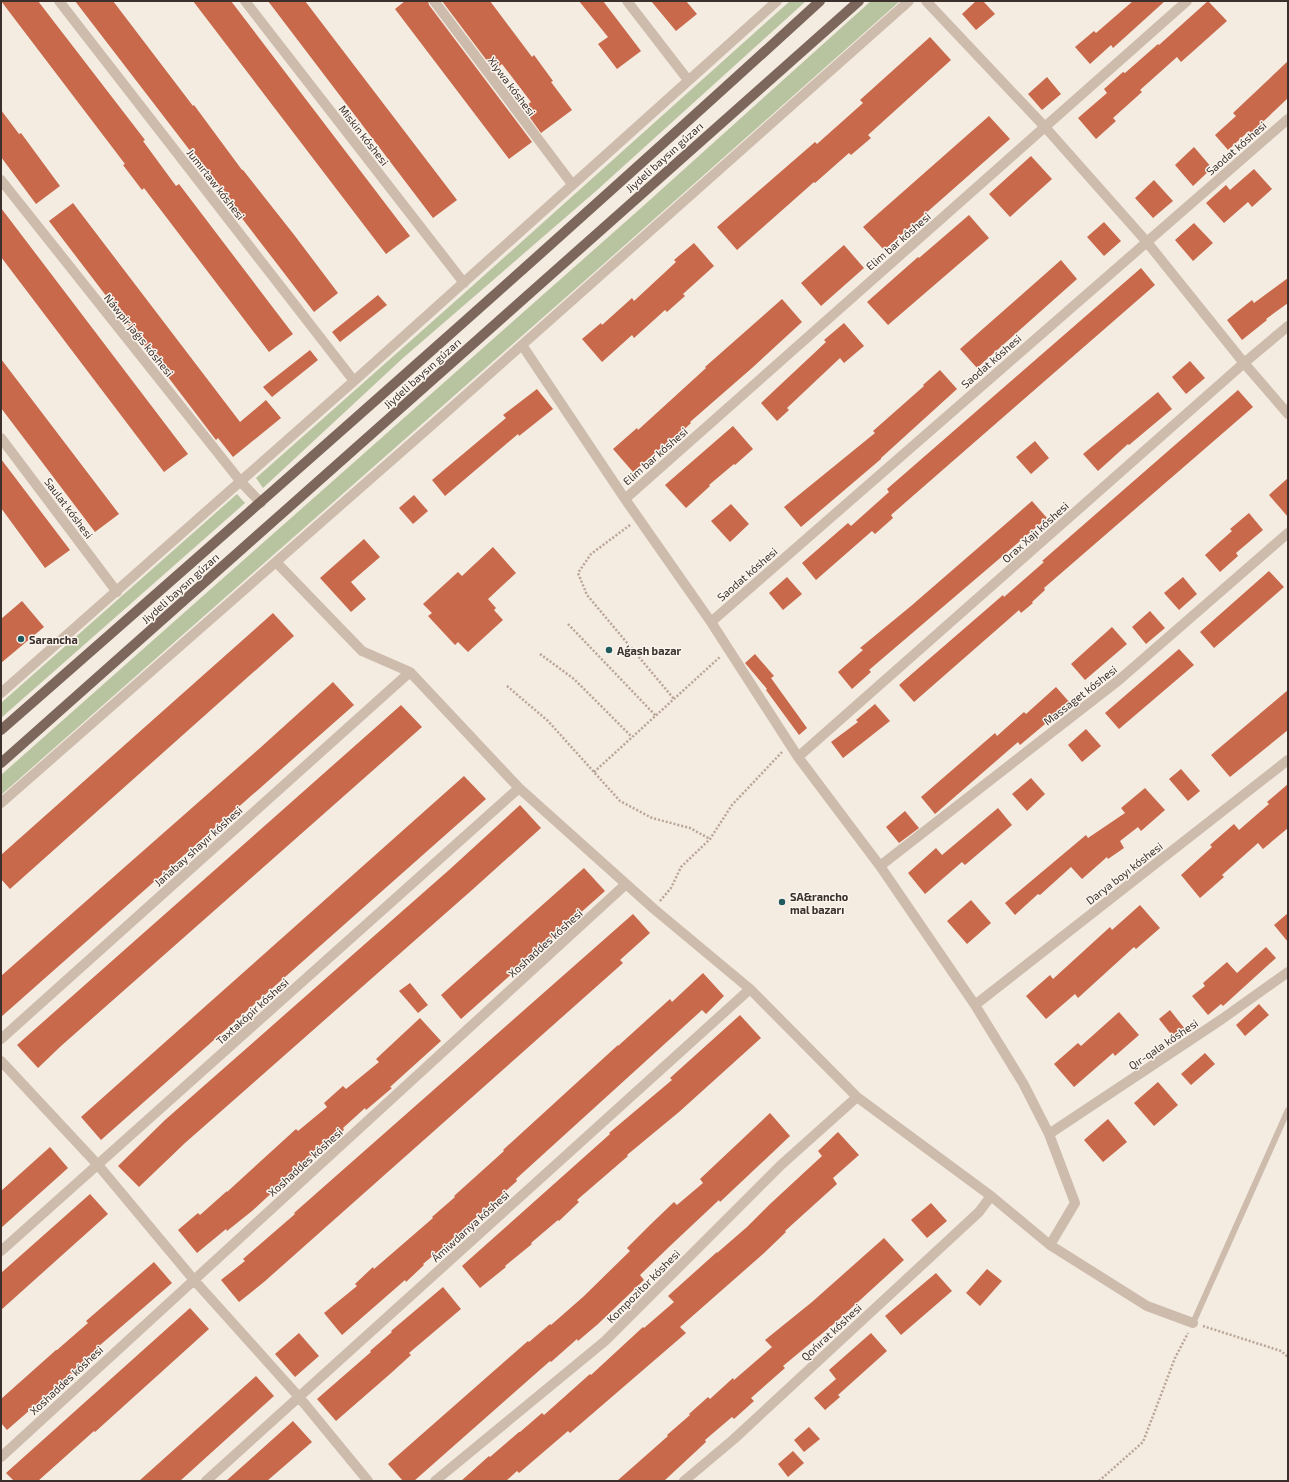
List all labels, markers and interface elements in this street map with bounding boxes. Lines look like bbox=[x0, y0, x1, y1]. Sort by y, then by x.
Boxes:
street label: Xiywa kóshesi bbox=[486, 54, 538, 118]
street label: Miskin kóshesi bbox=[336, 102, 392, 168]
street label: Saodat kóshesi bbox=[1203, 118, 1269, 178]
street label: Jiydeli baysın gúzarı bbox=[623, 119, 705, 195]
street label: Jumırtaw kóshesi bbox=[184, 146, 248, 222]
street label: Elim bar kóshesi bbox=[863, 209, 933, 273]
street label: Náwpir jaǵıs kóshesi bbox=[101, 291, 176, 379]
street label: Saodat kóshesi bbox=[958, 331, 1024, 391]
street label: Jiydeli baysın gúzarı bbox=[381, 335, 463, 411]
street label: Elim bar kóshesi bbox=[620, 424, 690, 488]
street label: Saulat kóshesi bbox=[42, 475, 96, 541]
street label: Orax Xajı kóshesi bbox=[999, 499, 1071, 566]
street label: Saodat kóshesi bbox=[714, 544, 780, 604]
street label: Jiydeli baysın gúzarı bbox=[139, 550, 221, 626]
place label: Sarancha bbox=[29, 633, 78, 646]
marker: Sarancha bbox=[16, 634, 26, 644]
place label: Aǵash bazar bbox=[617, 644, 681, 657]
marker: Aǵash bazar bbox=[604, 645, 614, 655]
street label: Massaget kóshesi bbox=[1041, 662, 1119, 728]
street label: Jańabay shayır kóshesi bbox=[151, 803, 245, 889]
street label: Darya boyı kóshesi bbox=[1083, 839, 1165, 907]
place label: SA&rancho mal bazarı bbox=[790, 890, 849, 916]
marker: SA&rancho mal bazarı bbox=[777, 897, 787, 907]
street label: Xoshaddes kóshesi bbox=[505, 906, 585, 980]
street label: Taxtakópir kóshesi bbox=[213, 975, 291, 1047]
street label: Qır-qala kóshesi bbox=[1126, 1016, 1201, 1073]
street label: Xoshaddes kóshesi bbox=[265, 1125, 345, 1199]
street label: Ámiwdarıya kóshesi bbox=[429, 1188, 511, 1264]
street label: Kompozitor kóshesi bbox=[604, 1247, 682, 1325]
street label: Qońırat kóshesi bbox=[798, 1301, 865, 1364]
street label: Xoshaddes kóshesi bbox=[27, 1343, 105, 1417]

